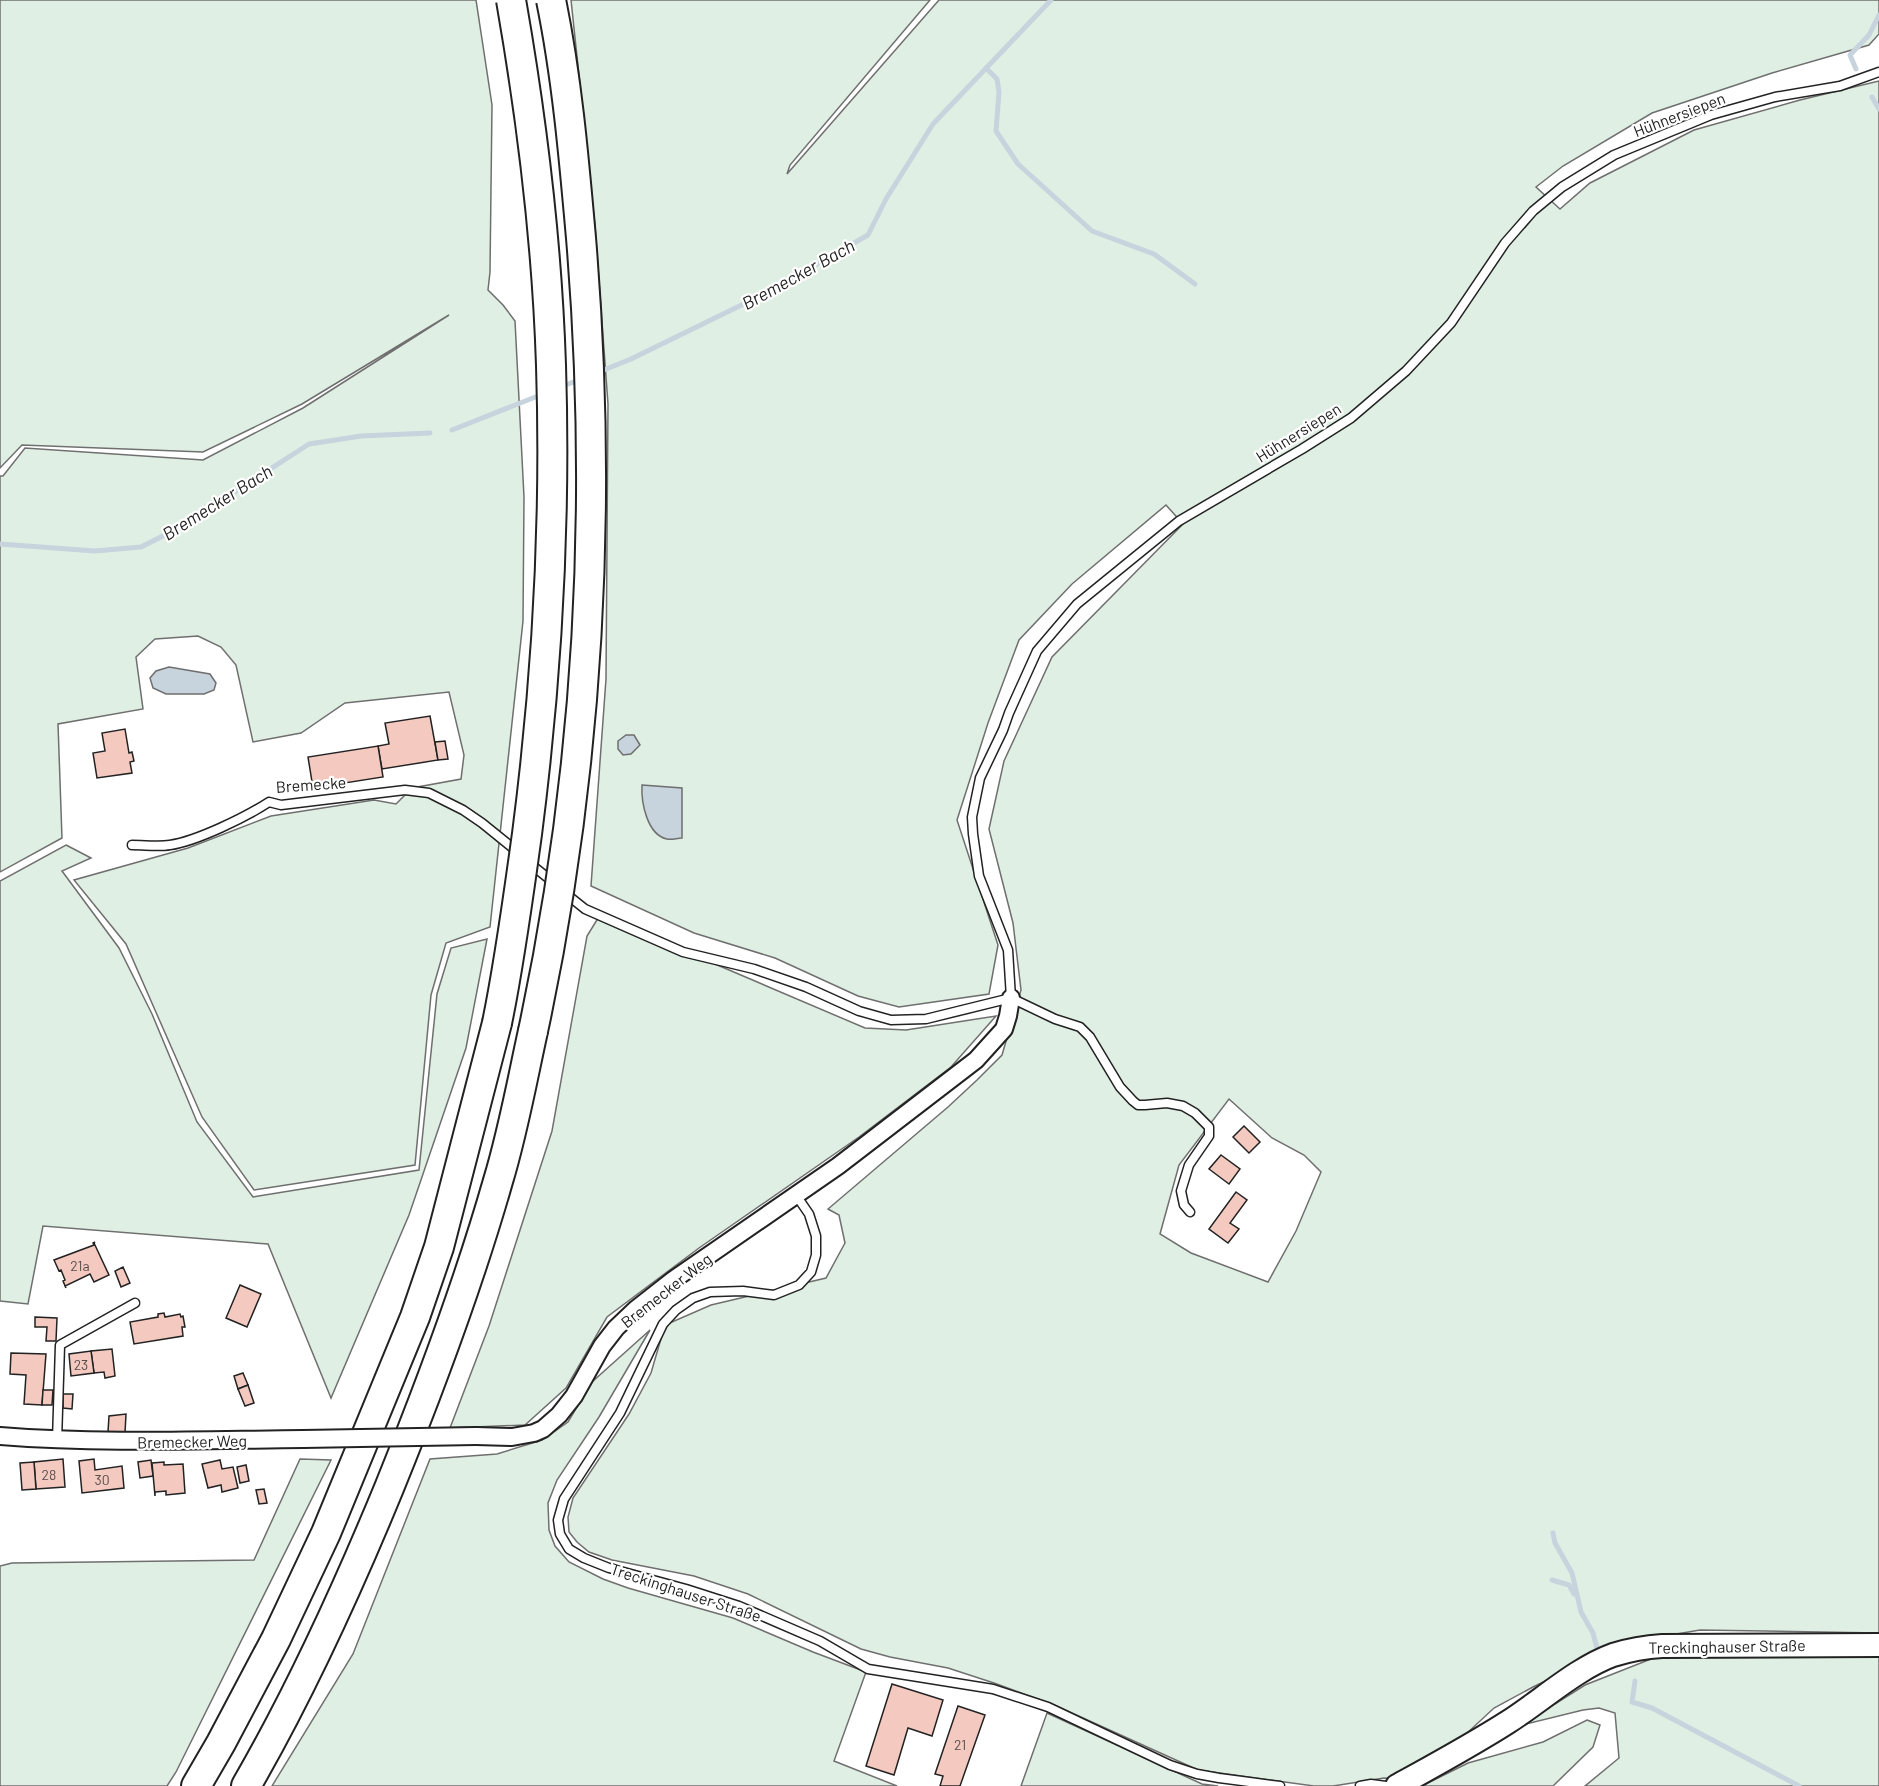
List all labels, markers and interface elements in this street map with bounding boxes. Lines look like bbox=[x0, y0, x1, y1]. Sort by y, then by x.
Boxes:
street label: Hühnersiepen bbox=[1630, 88, 1728, 140]
water label: Bremecker Bach bbox=[738, 234, 858, 314]
street label: Hühnersiepen bbox=[1252, 398, 1344, 466]
water label: Bremecker Bach bbox=[158, 459, 276, 545]
street label: Bremecke bbox=[275, 772, 347, 796]
street label: Bremecker Weg bbox=[617, 1249, 715, 1331]
house number: 21a bbox=[70, 1257, 90, 1274]
house number: 23 bbox=[74, 1356, 88, 1373]
street label: Bremecker Weg bbox=[137, 1431, 247, 1451]
house number: 28 bbox=[42, 1466, 56, 1483]
house number: 30 bbox=[94, 1471, 110, 1488]
street label: Treckinghauser Straße bbox=[608, 1559, 764, 1625]
street label: Treckinghauser Straße bbox=[1648, 1635, 1806, 1657]
house number: 21 bbox=[954, 1736, 966, 1753]

